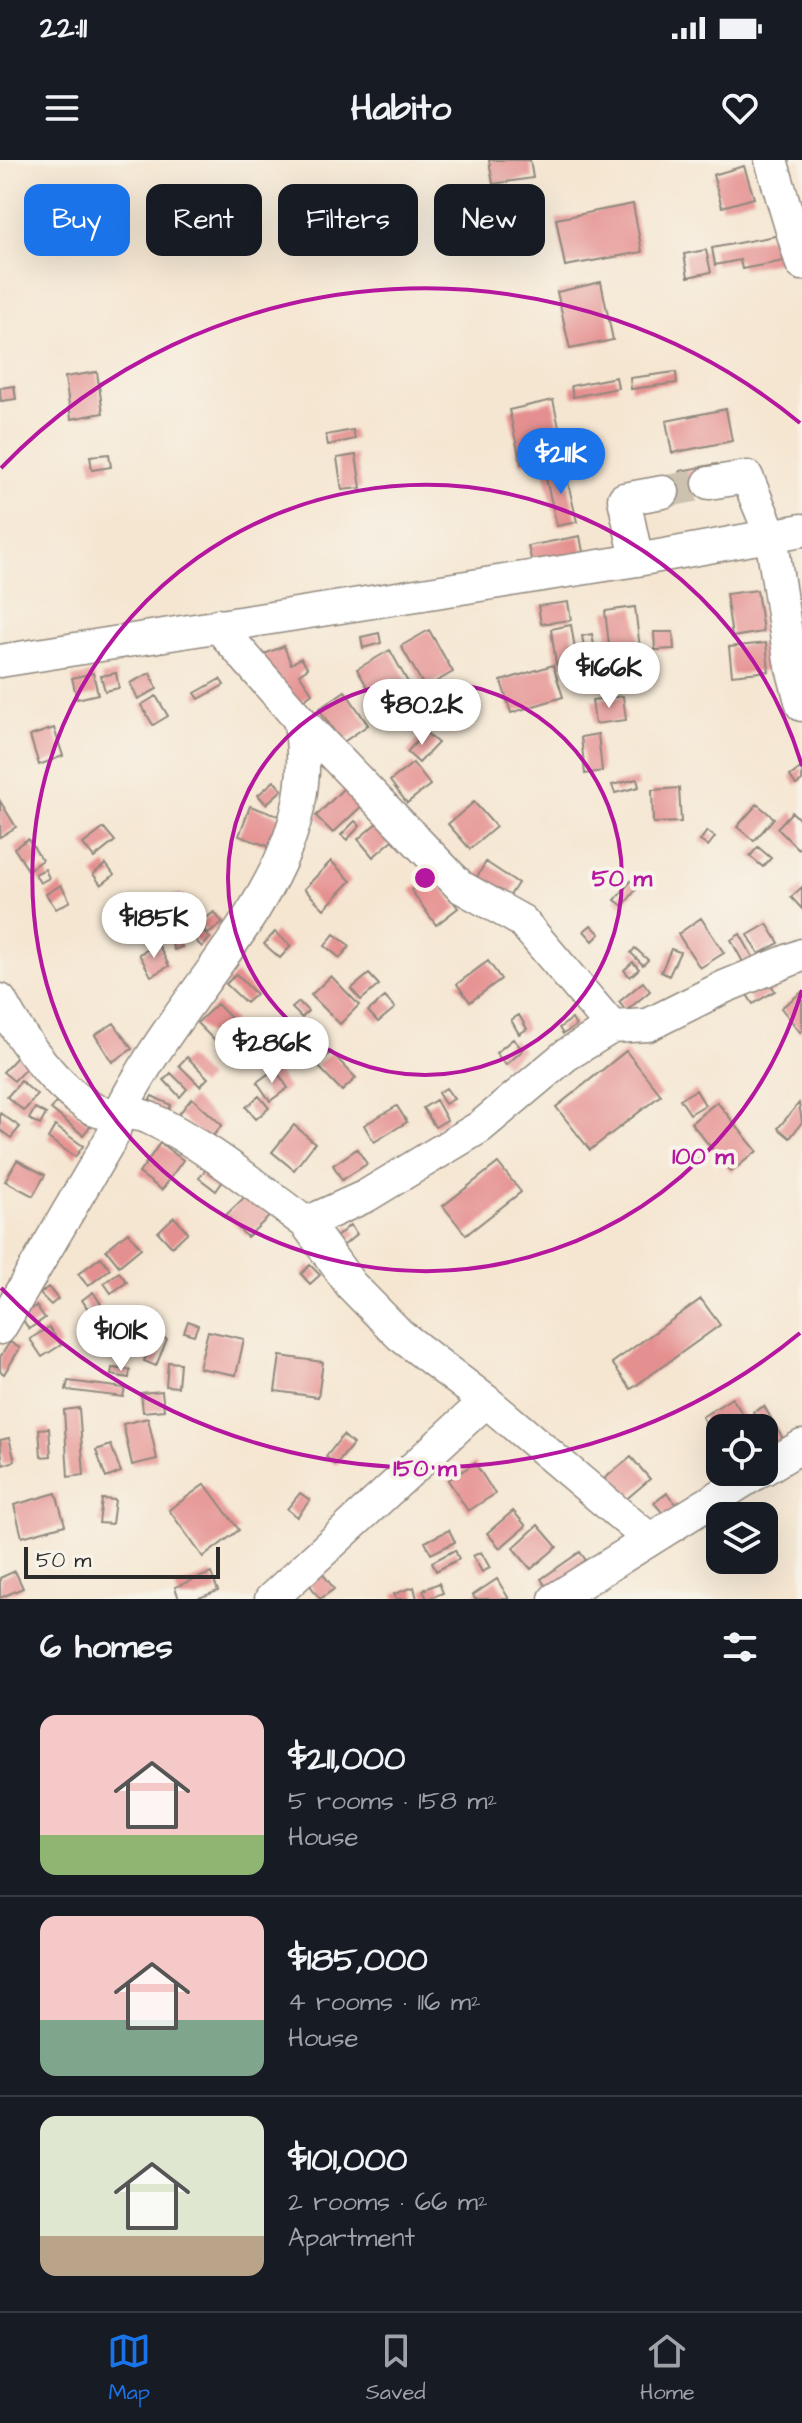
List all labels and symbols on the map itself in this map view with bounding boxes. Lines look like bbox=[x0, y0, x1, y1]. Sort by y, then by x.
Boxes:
pin: $211K bbox=[505, 428, 617, 496]
pin: $166K bbox=[553, 642, 665, 710]
pin: $80.2K bbox=[357, 679, 487, 747]
text: 50 m bbox=[592, 862, 653, 896]
centre of rings bbox=[411, 864, 439, 892]
pin: $185K bbox=[98, 892, 210, 960]
pin: $286K bbox=[216, 1017, 328, 1085]
text: 100 m bbox=[672, 1140, 734, 1174]
pin: $101K bbox=[65, 1305, 177, 1373]
text: 150 m bbox=[393, 1452, 457, 1486]
scale bar bbox=[24, 1543, 220, 1579]

